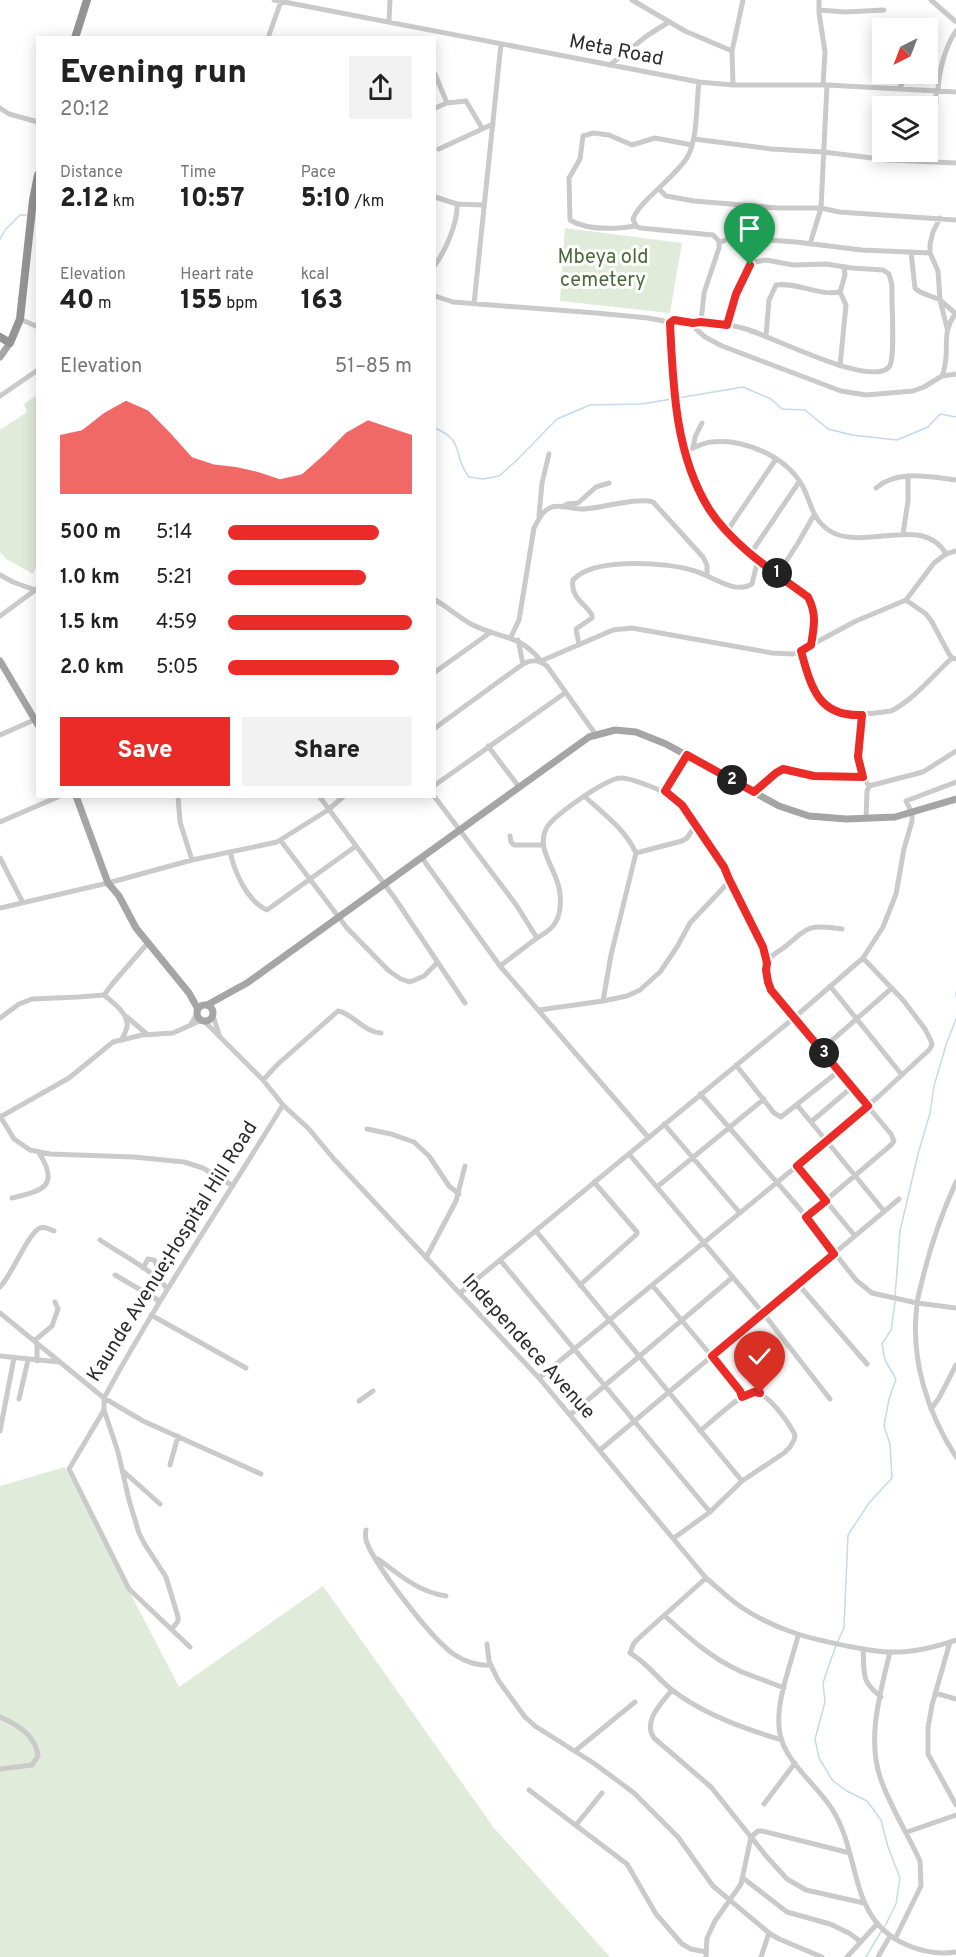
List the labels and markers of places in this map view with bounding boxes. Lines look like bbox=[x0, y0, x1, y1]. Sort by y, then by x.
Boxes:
pin bbox=[724, 203, 775, 265]
pin: 1 bbox=[762, 558, 792, 588]
pin: 2 bbox=[717, 765, 747, 795]
pin: 3 bbox=[809, 1038, 839, 1068]
pin bbox=[734, 1331, 785, 1393]

